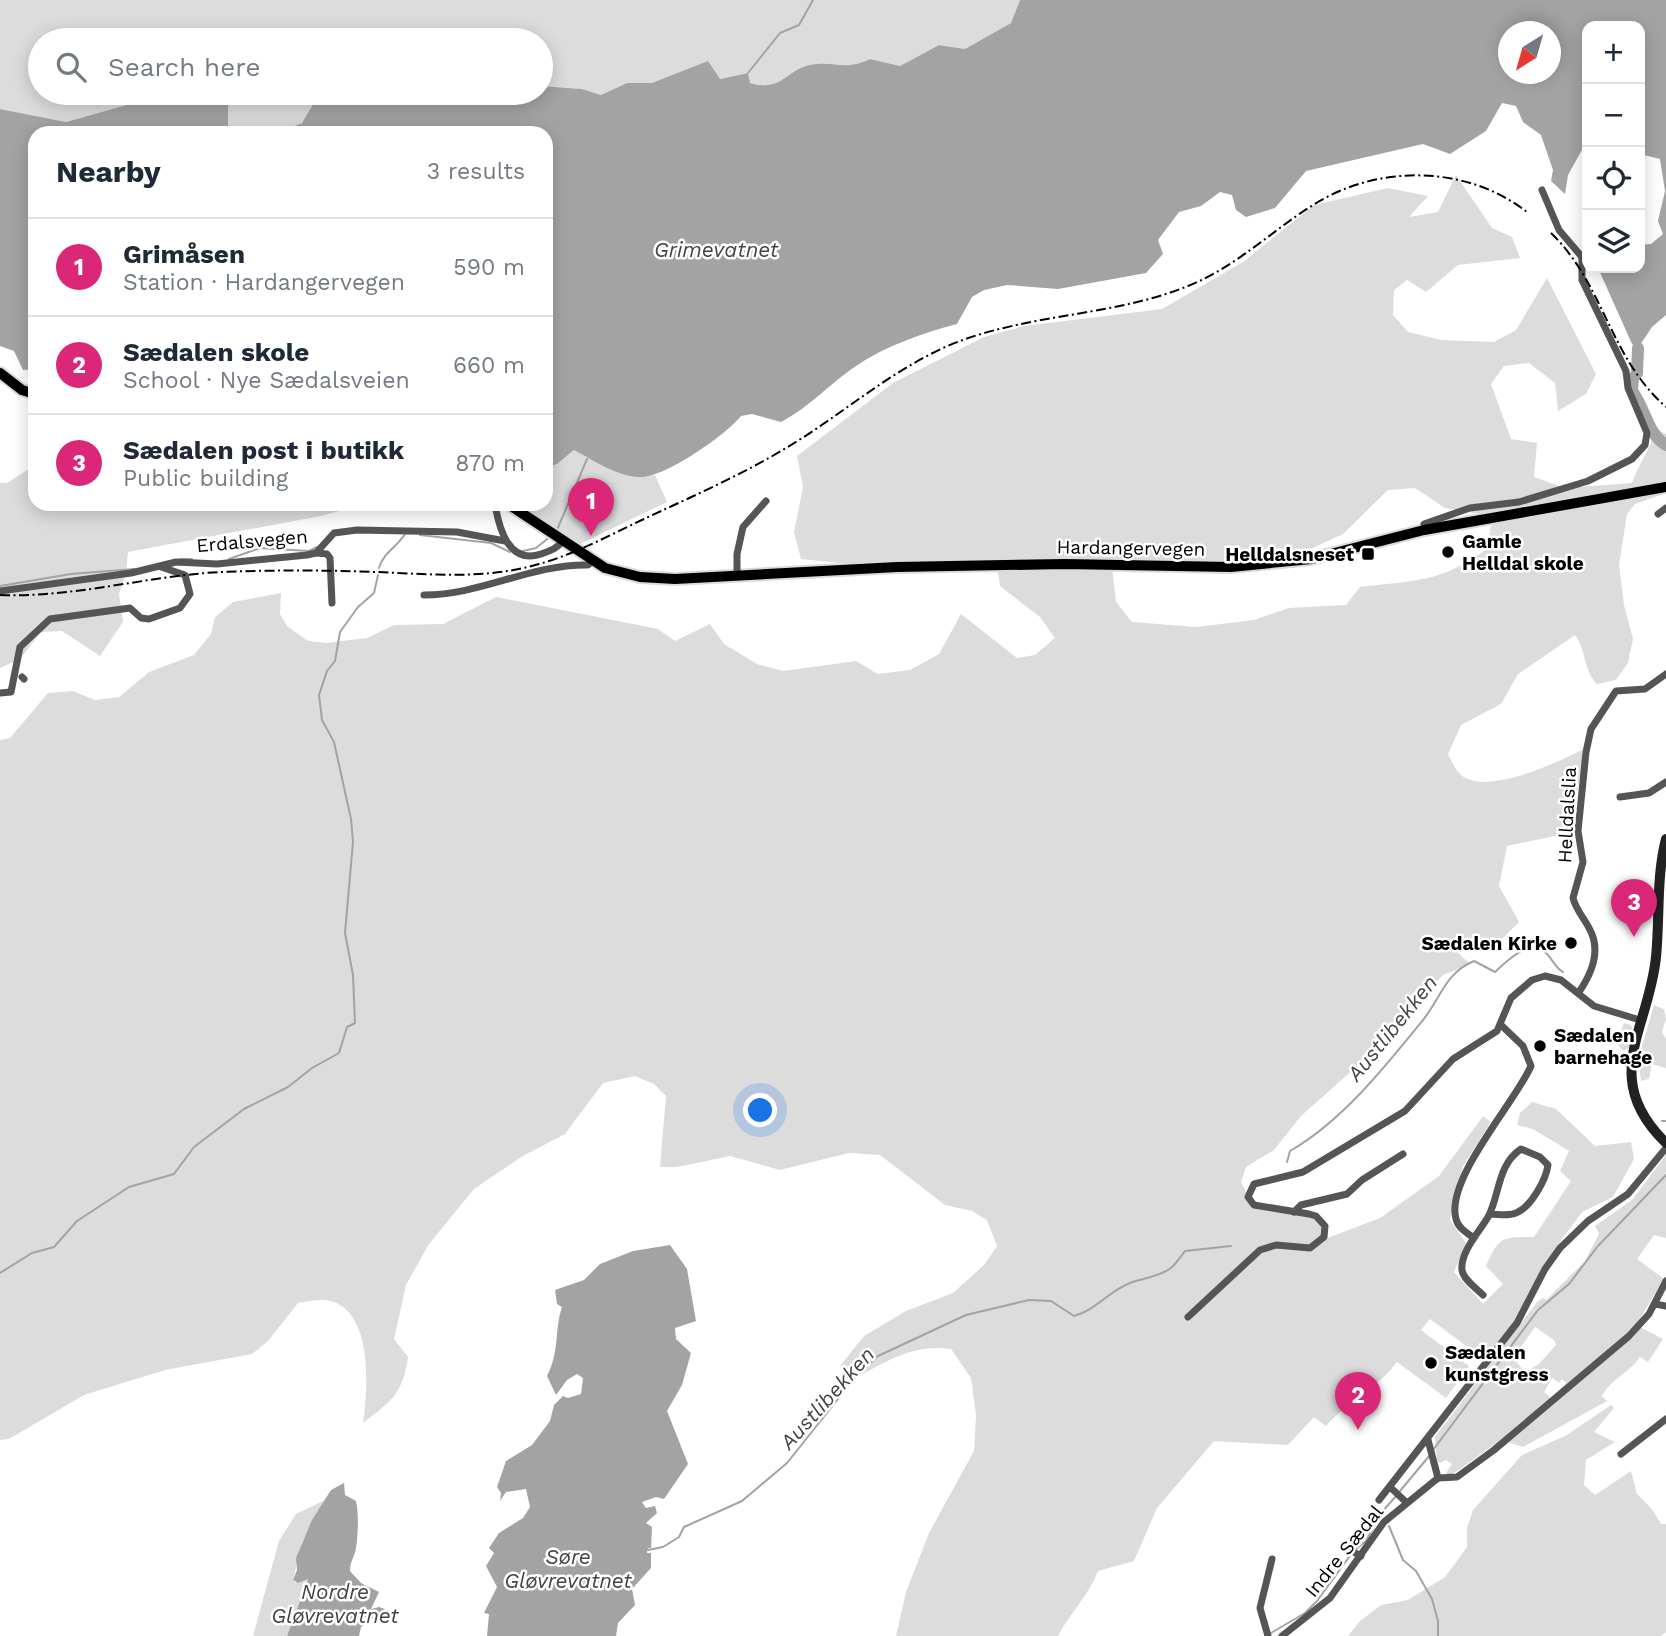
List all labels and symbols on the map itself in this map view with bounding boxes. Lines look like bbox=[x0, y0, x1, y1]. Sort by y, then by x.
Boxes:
north arrow bbox=[1498, 21, 1561, 84]
water label: Grimevatnet bbox=[654, 237, 779, 262]
pin: 1 bbox=[568, 478, 614, 536]
street label: Erdalsvegen bbox=[195, 525, 309, 557]
place label: Gamle Helldal skole bbox=[1462, 530, 1584, 575]
street label: Hardangervegen bbox=[1056, 535, 1206, 561]
place label: Helldalsneset bbox=[1225, 543, 1355, 566]
marker: Gamle Helldal skole bbox=[1440, 544, 1456, 560]
marker: Helldalsneset bbox=[1360, 546, 1376, 562]
street label: Helldalslia bbox=[1553, 766, 1581, 864]
pin: 3 bbox=[1611, 879, 1657, 937]
place label: Sædalen Kirke bbox=[1422, 932, 1557, 955]
marker: Sædalen Kirke bbox=[1563, 935, 1579, 951]
water label: Austlibekken bbox=[1341, 970, 1442, 1087]
place label: Sædalen barnehage bbox=[1554, 1024, 1652, 1069]
marker: Sædalen barnehage bbox=[1532, 1038, 1548, 1054]
your location bbox=[743, 1093, 777, 1127]
place label: Sædalen kunstgress bbox=[1445, 1341, 1549, 1386]
water label: Austlibekken bbox=[774, 1342, 879, 1455]
marker: Sædalen kunstgress bbox=[1423, 1355, 1439, 1371]
pin: 2 bbox=[1335, 1372, 1381, 1430]
street label: Indre Sædal bbox=[1300, 1500, 1388, 1602]
water label: Søre Gløvrevatnet bbox=[504, 1544, 632, 1593]
water label: Nordre Gløvrevatnet bbox=[271, 1579, 399, 1628]

